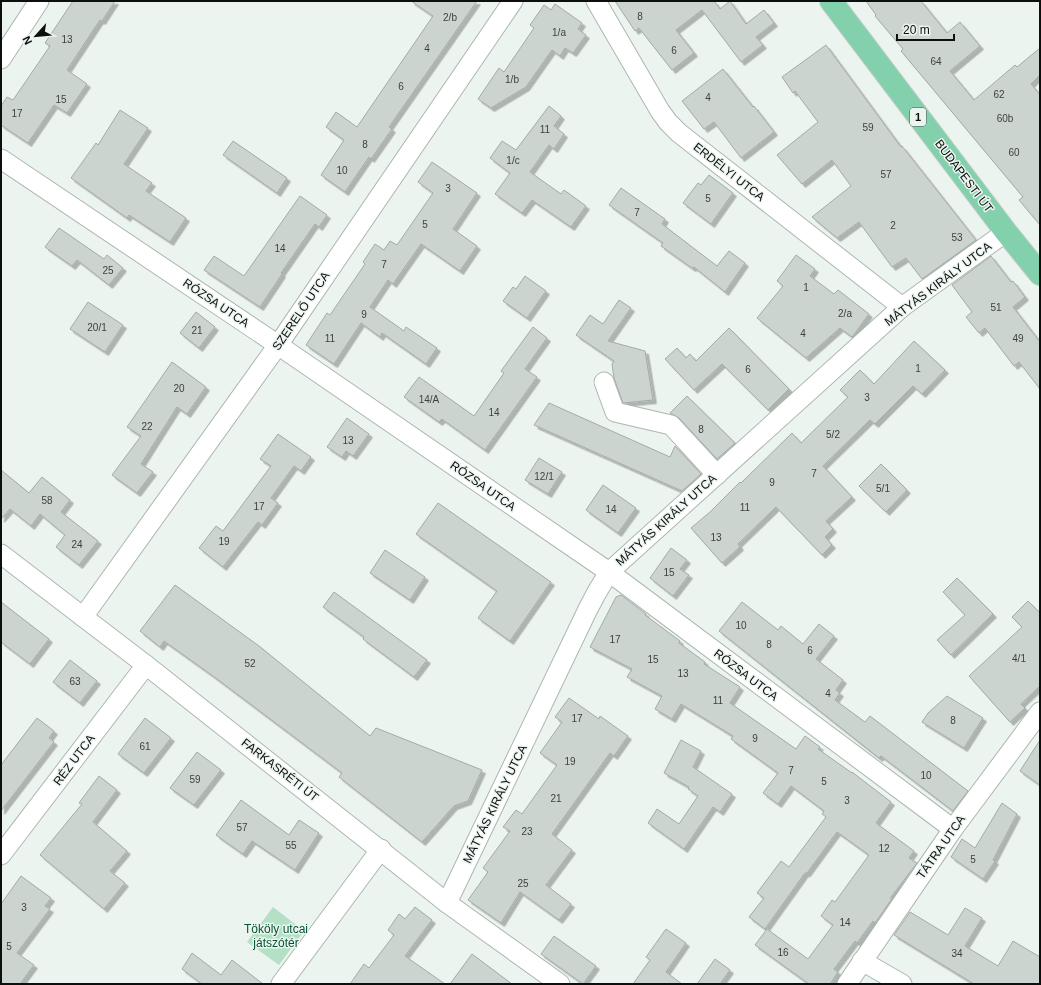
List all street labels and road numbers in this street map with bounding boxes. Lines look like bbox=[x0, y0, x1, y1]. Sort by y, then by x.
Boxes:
road number: 1 bbox=[910, 108, 926, 126]
street label: BUDAPESTI ÚT bbox=[932, 136, 997, 216]
street label: ERDÉLYI UTCA bbox=[691, 139, 768, 204]
street label: MÁTYÁS KIRÁLY UTCA bbox=[881, 238, 994, 329]
street label: SZERELŐ UTCA bbox=[269, 268, 333, 353]
street label: RÓZSA UTCA bbox=[180, 275, 252, 330]
street label: RÓZSA UTCA bbox=[448, 457, 519, 514]
street label: MÁTYÁS KIRÁLY UTCA bbox=[612, 470, 719, 569]
street label: RÓZSA UTCA bbox=[711, 646, 781, 704]
street label: RÉZ UTCA bbox=[50, 731, 98, 788]
street label: FARKASRÉTI ÚT bbox=[239, 735, 322, 805]
street label: MÁTYÁS KIRÁLY UTCA bbox=[459, 742, 530, 866]
street label: TÁTRA UTCA bbox=[913, 812, 968, 882]

